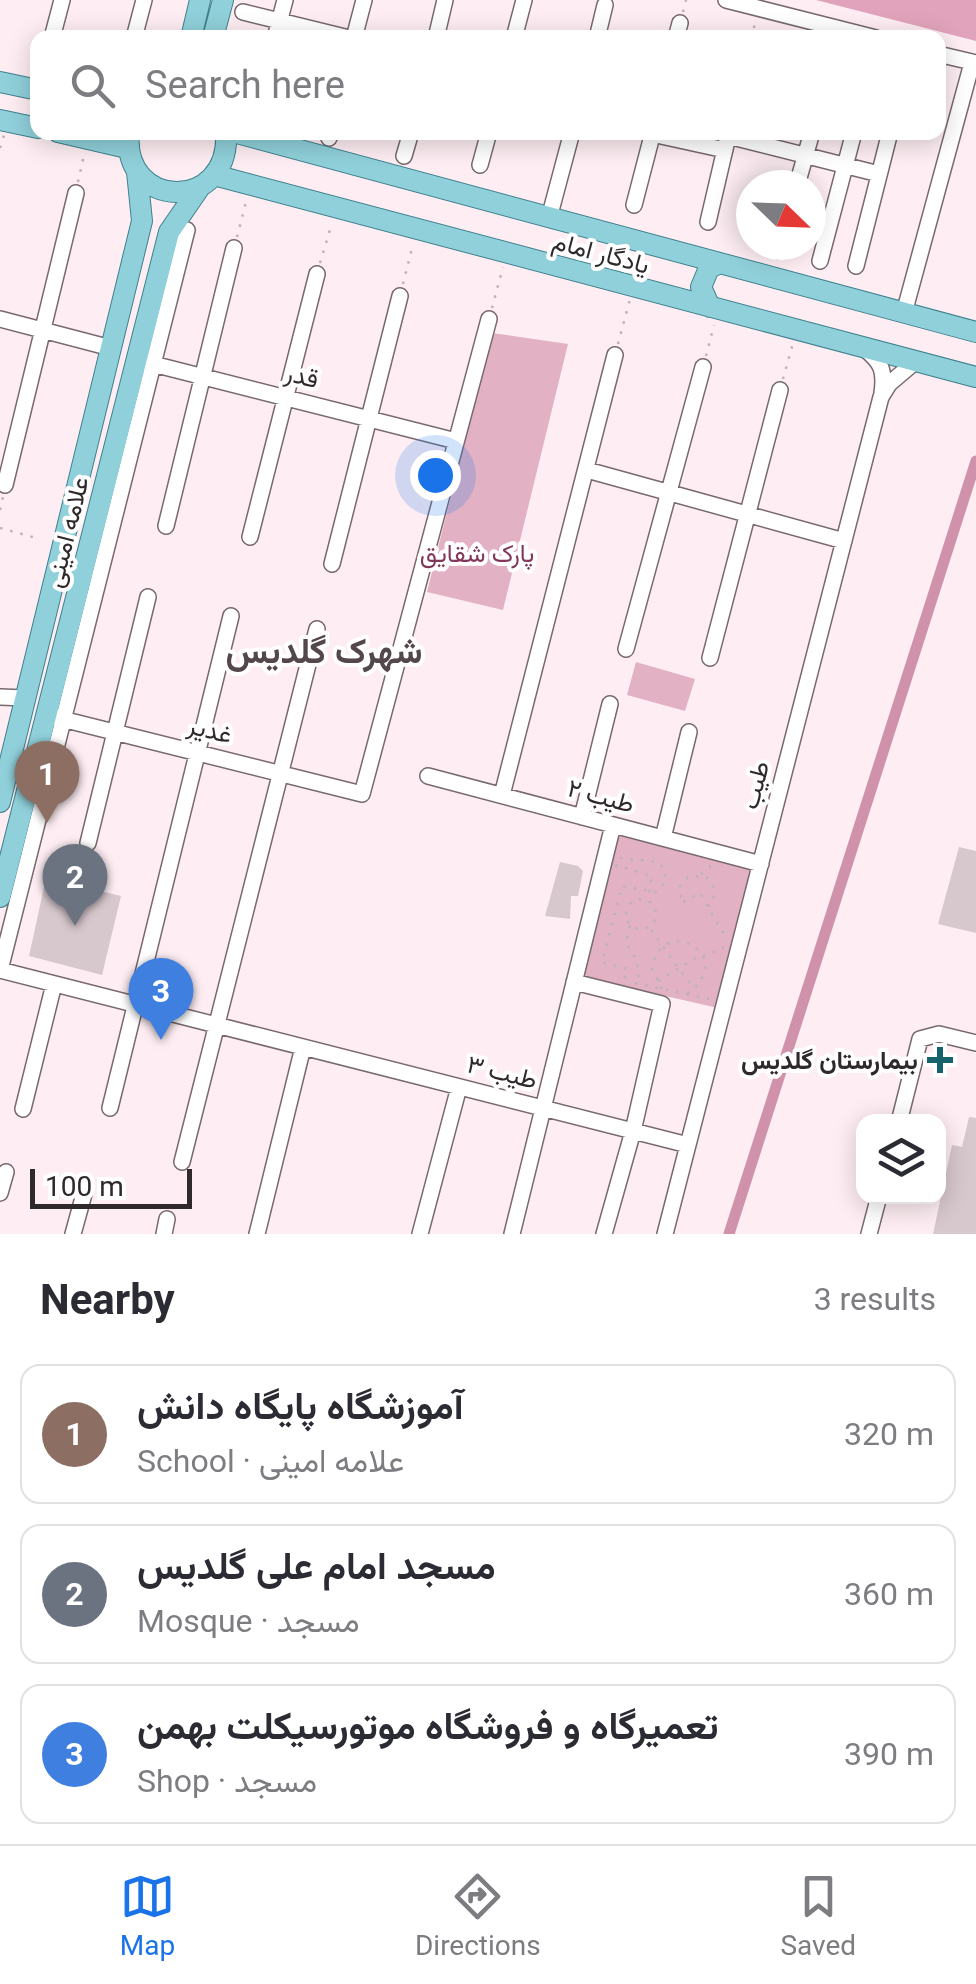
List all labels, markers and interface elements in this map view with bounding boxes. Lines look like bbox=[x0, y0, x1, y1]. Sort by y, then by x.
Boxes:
search box bbox=[30, 30, 946, 140]
icon: search bbox=[65, 58, 120, 113]
text: Search here bbox=[145, 63, 345, 107]
north arrow bbox=[736, 170, 826, 260]
street label: یادگار امام bbox=[549, 226, 653, 282]
street label: قدر bbox=[281, 358, 322, 395]
your location bbox=[410, 450, 461, 501]
street label: علامه امینی bbox=[39, 473, 96, 591]
park label: پارک شقایق bbox=[420, 539, 534, 570]
district label: شهرک گلدیس bbox=[226, 631, 422, 673]
street label: غدیر bbox=[184, 710, 235, 750]
pin: 1 bbox=[15, 740, 80, 823]
street label: طیب bbox=[735, 758, 775, 812]
street label: طیب ۲ bbox=[564, 773, 638, 819]
pin: 2 bbox=[42, 844, 108, 926]
pin: 3 bbox=[128, 958, 194, 1040]
place label: بیمارستان گلدیس bbox=[741, 1046, 918, 1076]
marker: بیمارستان گلدیس bbox=[927, 1047, 953, 1073]
street label: طیب ۳ bbox=[464, 1049, 540, 1095]
map controls bbox=[856, 1114, 946, 1204]
button: layers bbox=[856, 1114, 946, 1204]
scale bar bbox=[30, 1164, 192, 1208]
text: 100 m bbox=[45, 1170, 124, 1203]
text: Nearby bbox=[40, 1275, 175, 1324]
text: 3 results bbox=[814, 1280, 936, 1318]
text: آموزشگاه پایگاه دانش bbox=[137, 1384, 464, 1428]
text: 1 bbox=[65, 1415, 84, 1453]
text: 320 m bbox=[844, 1415, 934, 1453]
text: School · علامه امینی bbox=[137, 1442, 404, 1480]
text: مسجد امام علی گلدیس bbox=[137, 1544, 496, 1588]
text: 2 bbox=[65, 1575, 84, 1613]
text: 360 m bbox=[844, 1575, 934, 1613]
text: Mosque · مسجد bbox=[137, 1602, 360, 1640]
text: تعمیرگاه و فروشگاه موتورسیکلت بهمن bbox=[137, 1704, 718, 1748]
text: 3 bbox=[65, 1735, 84, 1773]
text: 390 m bbox=[844, 1735, 934, 1773]
text: Shop · مسجد bbox=[137, 1762, 317, 1800]
tab: Map bbox=[120, 1869, 175, 1962]
tab: Directions bbox=[415, 1869, 541, 1962]
tab: Saved bbox=[780, 1869, 856, 1962]

